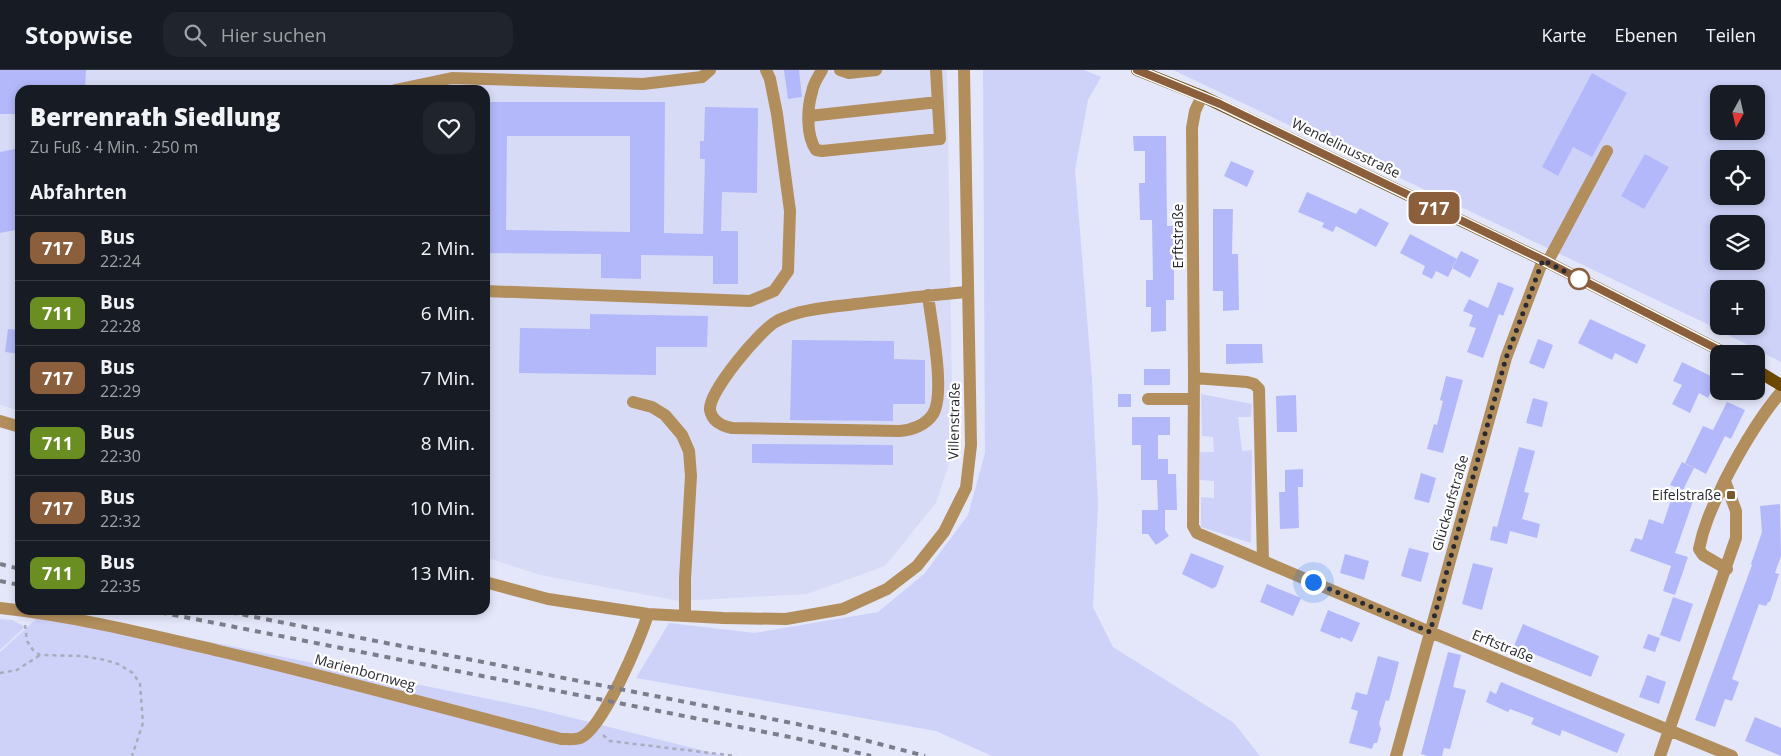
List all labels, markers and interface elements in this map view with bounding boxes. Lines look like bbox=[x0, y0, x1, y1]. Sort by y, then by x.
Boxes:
search box bbox=[163, 12, 513, 57]
text: Stopwise bbox=[25, 18, 133, 51]
icon: search bbox=[181, 21, 209, 49]
text: Hier suchen bbox=[221, 22, 327, 48]
text: Karte bbox=[1542, 23, 1586, 47]
text: Ebenen bbox=[1614, 23, 1678, 47]
text: Teilen bbox=[1706, 23, 1756, 47]
north arrow bbox=[1710, 85, 1765, 140]
map controls bbox=[1710, 85, 1765, 400]
text: Berrenrath Siedlung bbox=[30, 100, 280, 133]
button: heart bbox=[423, 102, 475, 154]
street label: Wendelinusstraße bbox=[1289, 113, 1404, 182]
text: Zu Fuß · 4 Min. · 250 m bbox=[30, 136, 198, 158]
button: locate bbox=[1710, 150, 1765, 205]
text: Abfahrten bbox=[30, 179, 127, 205]
line badge: 717 bbox=[1405, 192, 1463, 224]
text: 717 bbox=[1419, 196, 1449, 220]
street label: Erftstraße bbox=[1168, 203, 1187, 268]
button: layers bbox=[1710, 215, 1765, 270]
text: Bus bbox=[100, 224, 135, 250]
text: 2 Min. bbox=[421, 235, 475, 261]
text: 717 bbox=[42, 236, 73, 260]
text: 22:24 bbox=[100, 250, 141, 272]
unlabelled marker bbox=[1568, 268, 1590, 290]
button: + bbox=[1710, 280, 1765, 335]
text: Bus bbox=[100, 289, 135, 315]
text: 6 Min. bbox=[421, 300, 475, 326]
text: 711 bbox=[42, 301, 73, 325]
text: 22:28 bbox=[100, 315, 141, 337]
button: − bbox=[1710, 345, 1765, 400]
text: Bus bbox=[100, 354, 135, 380]
text: 7 Min. bbox=[421, 365, 475, 391]
text: 717 bbox=[42, 366, 73, 390]
text: 22:29 bbox=[100, 380, 141, 402]
street label: Villenstraße bbox=[943, 382, 964, 460]
text: Bus bbox=[100, 419, 135, 445]
text: 8 Min. bbox=[421, 430, 475, 456]
text: 711 bbox=[42, 431, 73, 455]
text: 22:30 bbox=[100, 445, 141, 467]
street label: Glückaufstraße bbox=[1427, 452, 1472, 553]
text: Bus bbox=[100, 484, 135, 510]
place label: Eifelstraße bbox=[1652, 485, 1721, 504]
marker: Eifelstraße bbox=[1725, 489, 1737, 501]
text: 10 Min. bbox=[410, 495, 475, 521]
text: 717 bbox=[42, 496, 73, 520]
text: 22:32 bbox=[100, 510, 141, 532]
text: Bus bbox=[100, 549, 135, 575]
text: 13 Min. bbox=[410, 560, 475, 586]
text: 711 bbox=[42, 561, 73, 585]
your location bbox=[1301, 570, 1326, 595]
text: 22:35 bbox=[100, 575, 141, 597]
street label: Erftstraße bbox=[1470, 625, 1537, 667]
street label: Marienbornweg bbox=[313, 649, 418, 694]

